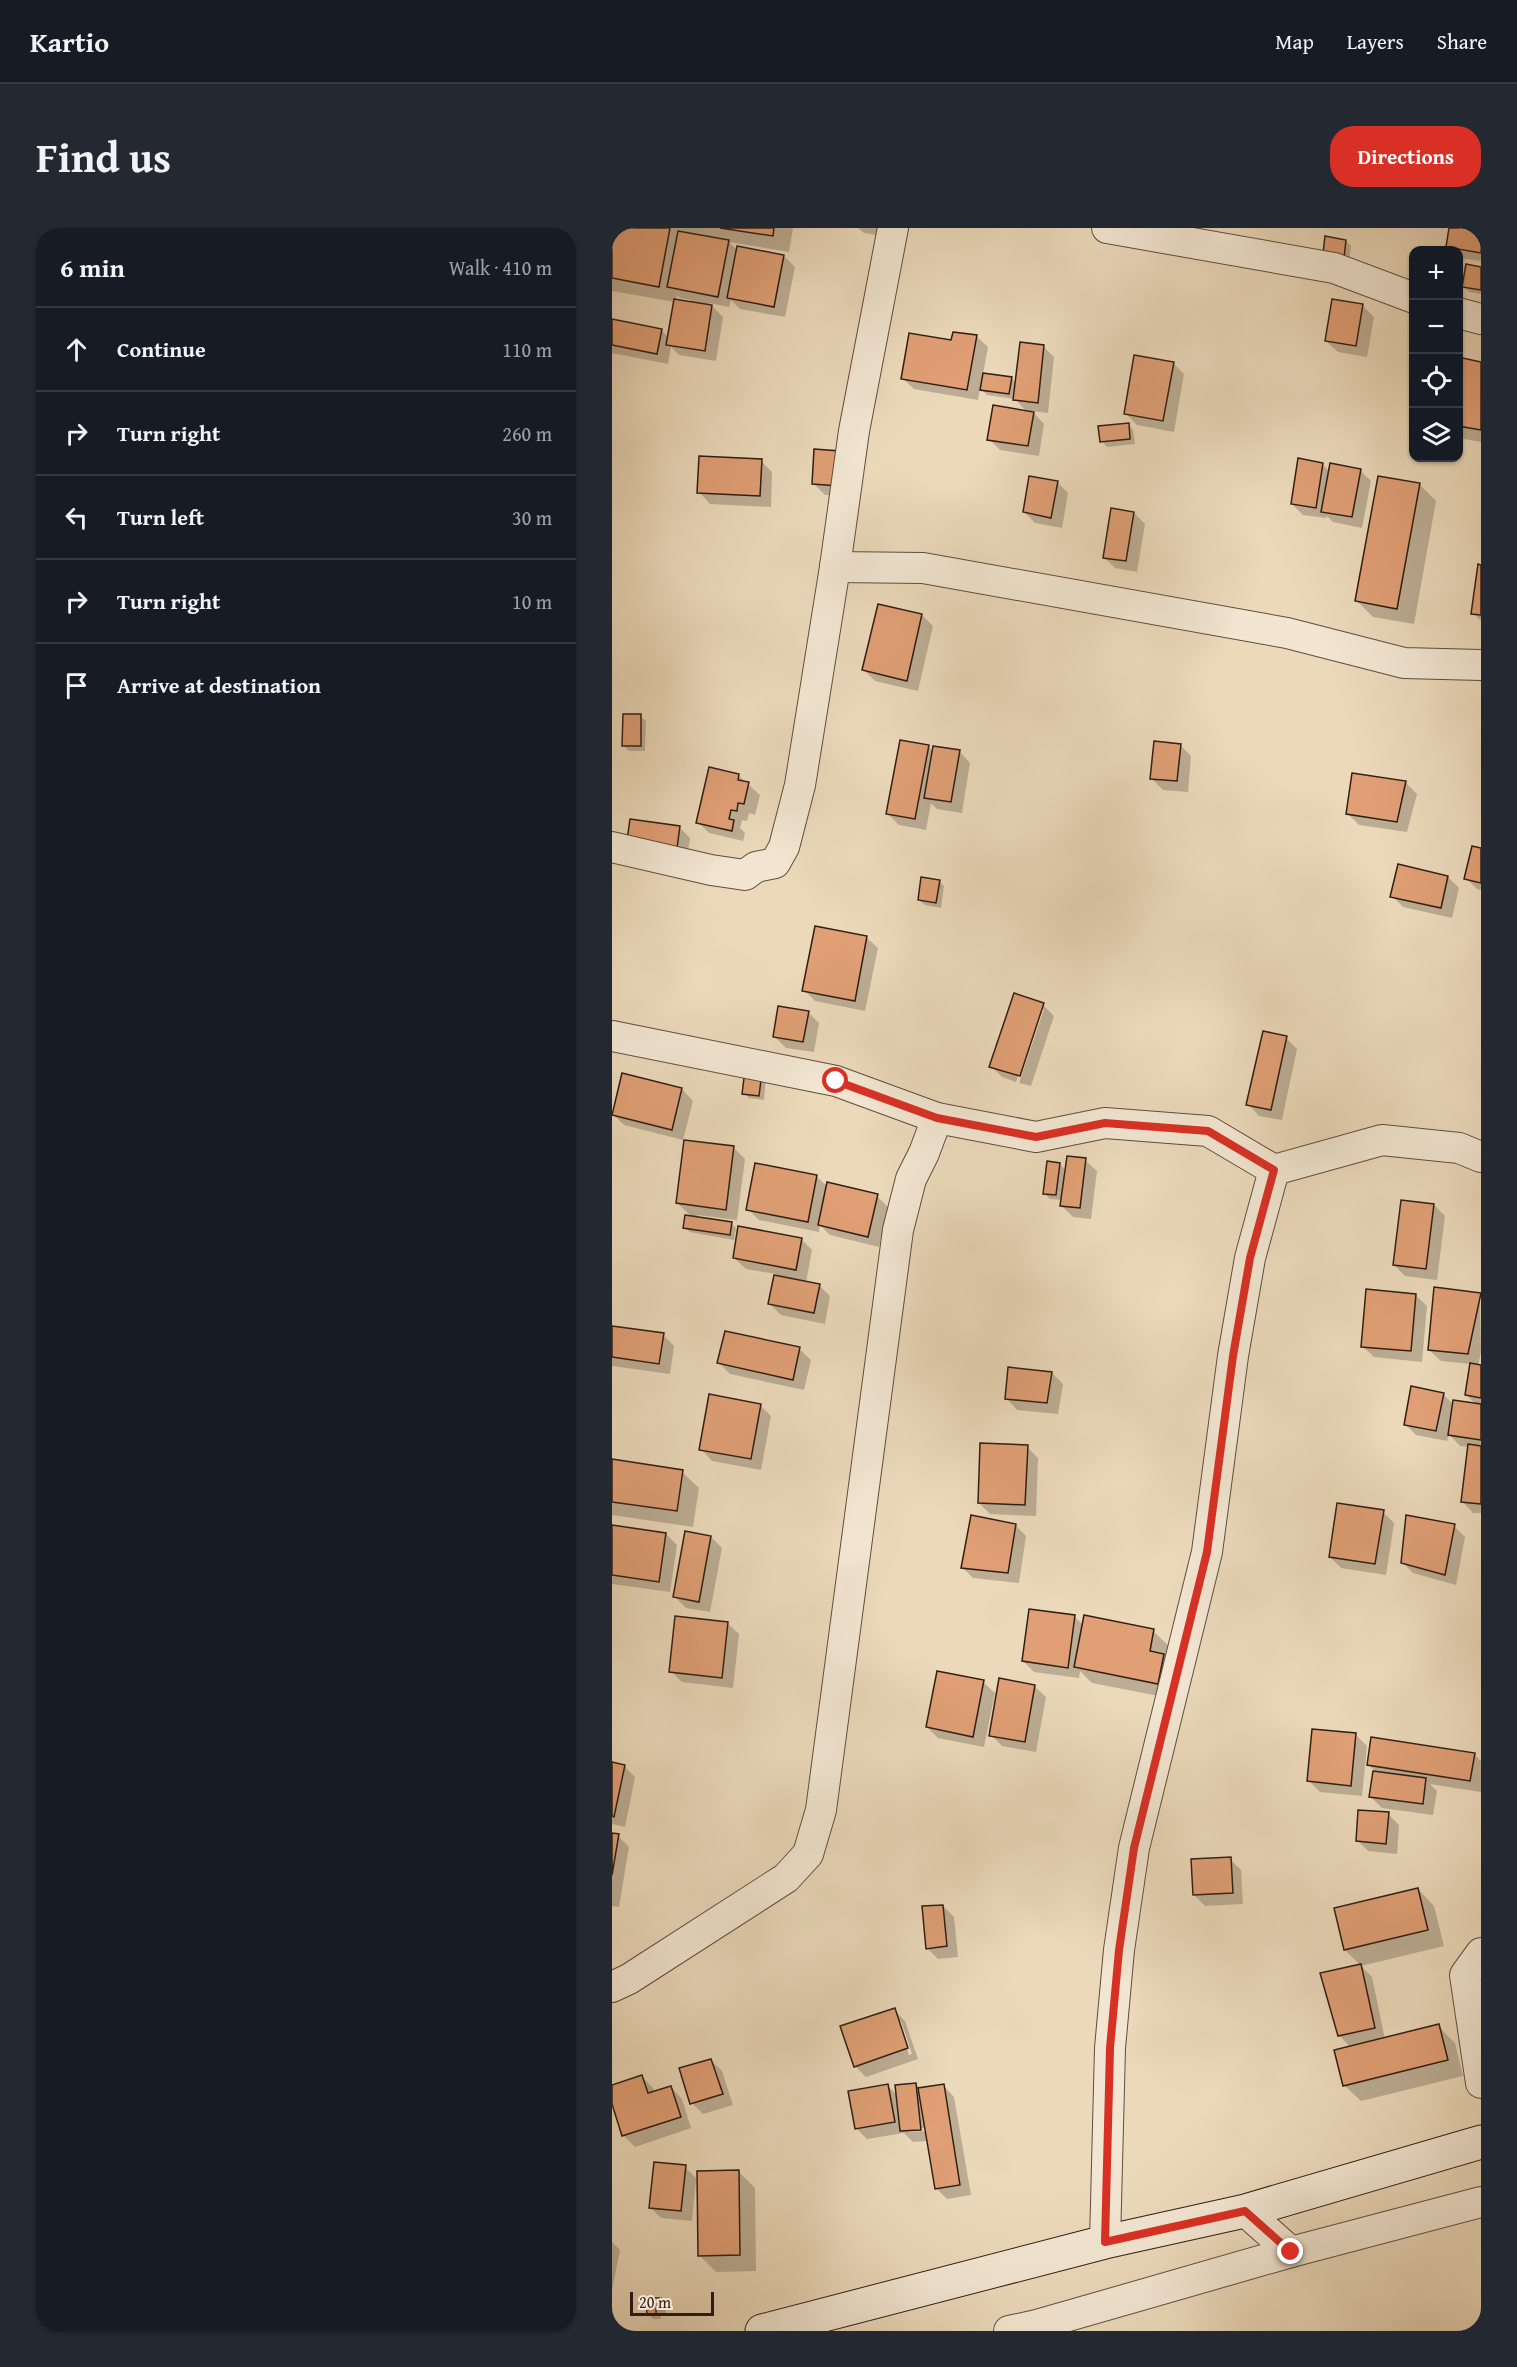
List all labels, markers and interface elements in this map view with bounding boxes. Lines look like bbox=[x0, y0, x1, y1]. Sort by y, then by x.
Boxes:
text: Kartio bbox=[30, 21, 109, 62]
text: Map bbox=[1275, 26, 1314, 57]
text: Layers bbox=[1347, 26, 1404, 57]
text: Share bbox=[1437, 26, 1487, 57]
text: Find us bbox=[36, 126, 171, 187]
button: Directions bbox=[1330, 126, 1481, 187]
map controls bbox=[1409, 246, 1463, 462]
button: + bbox=[1409, 246, 1463, 300]
text: 6 min bbox=[60, 248, 125, 287]
text: Walk · 410 m bbox=[449, 253, 552, 282]
button: − bbox=[1409, 300, 1463, 354]
icon: ahead bbox=[60, 333, 93, 366]
text: Continue bbox=[117, 333, 206, 365]
text: 110 m bbox=[502, 335, 552, 364]
button: locate bbox=[1409, 354, 1463, 408]
button: layers bbox=[1409, 408, 1463, 462]
icon: right bbox=[60, 417, 93, 450]
text: Turn right bbox=[117, 417, 220, 449]
text: 260 m bbox=[502, 419, 552, 448]
icon: left bbox=[60, 501, 93, 534]
text: Turn left bbox=[117, 501, 204, 533]
text: 30 m bbox=[512, 503, 552, 532]
icon: right bbox=[60, 585, 93, 618]
text: Turn right bbox=[117, 585, 220, 617]
text: 10 m bbox=[512, 587, 552, 616]
icon: arrive bbox=[60, 669, 93, 702]
text: Arrive at destination bbox=[117, 669, 321, 701]
route start bbox=[822, 1067, 848, 1093]
route end bbox=[1277, 2238, 1303, 2264]
scale bar bbox=[630, 2289, 714, 2316]
text: 20 m bbox=[639, 2290, 671, 2314]

